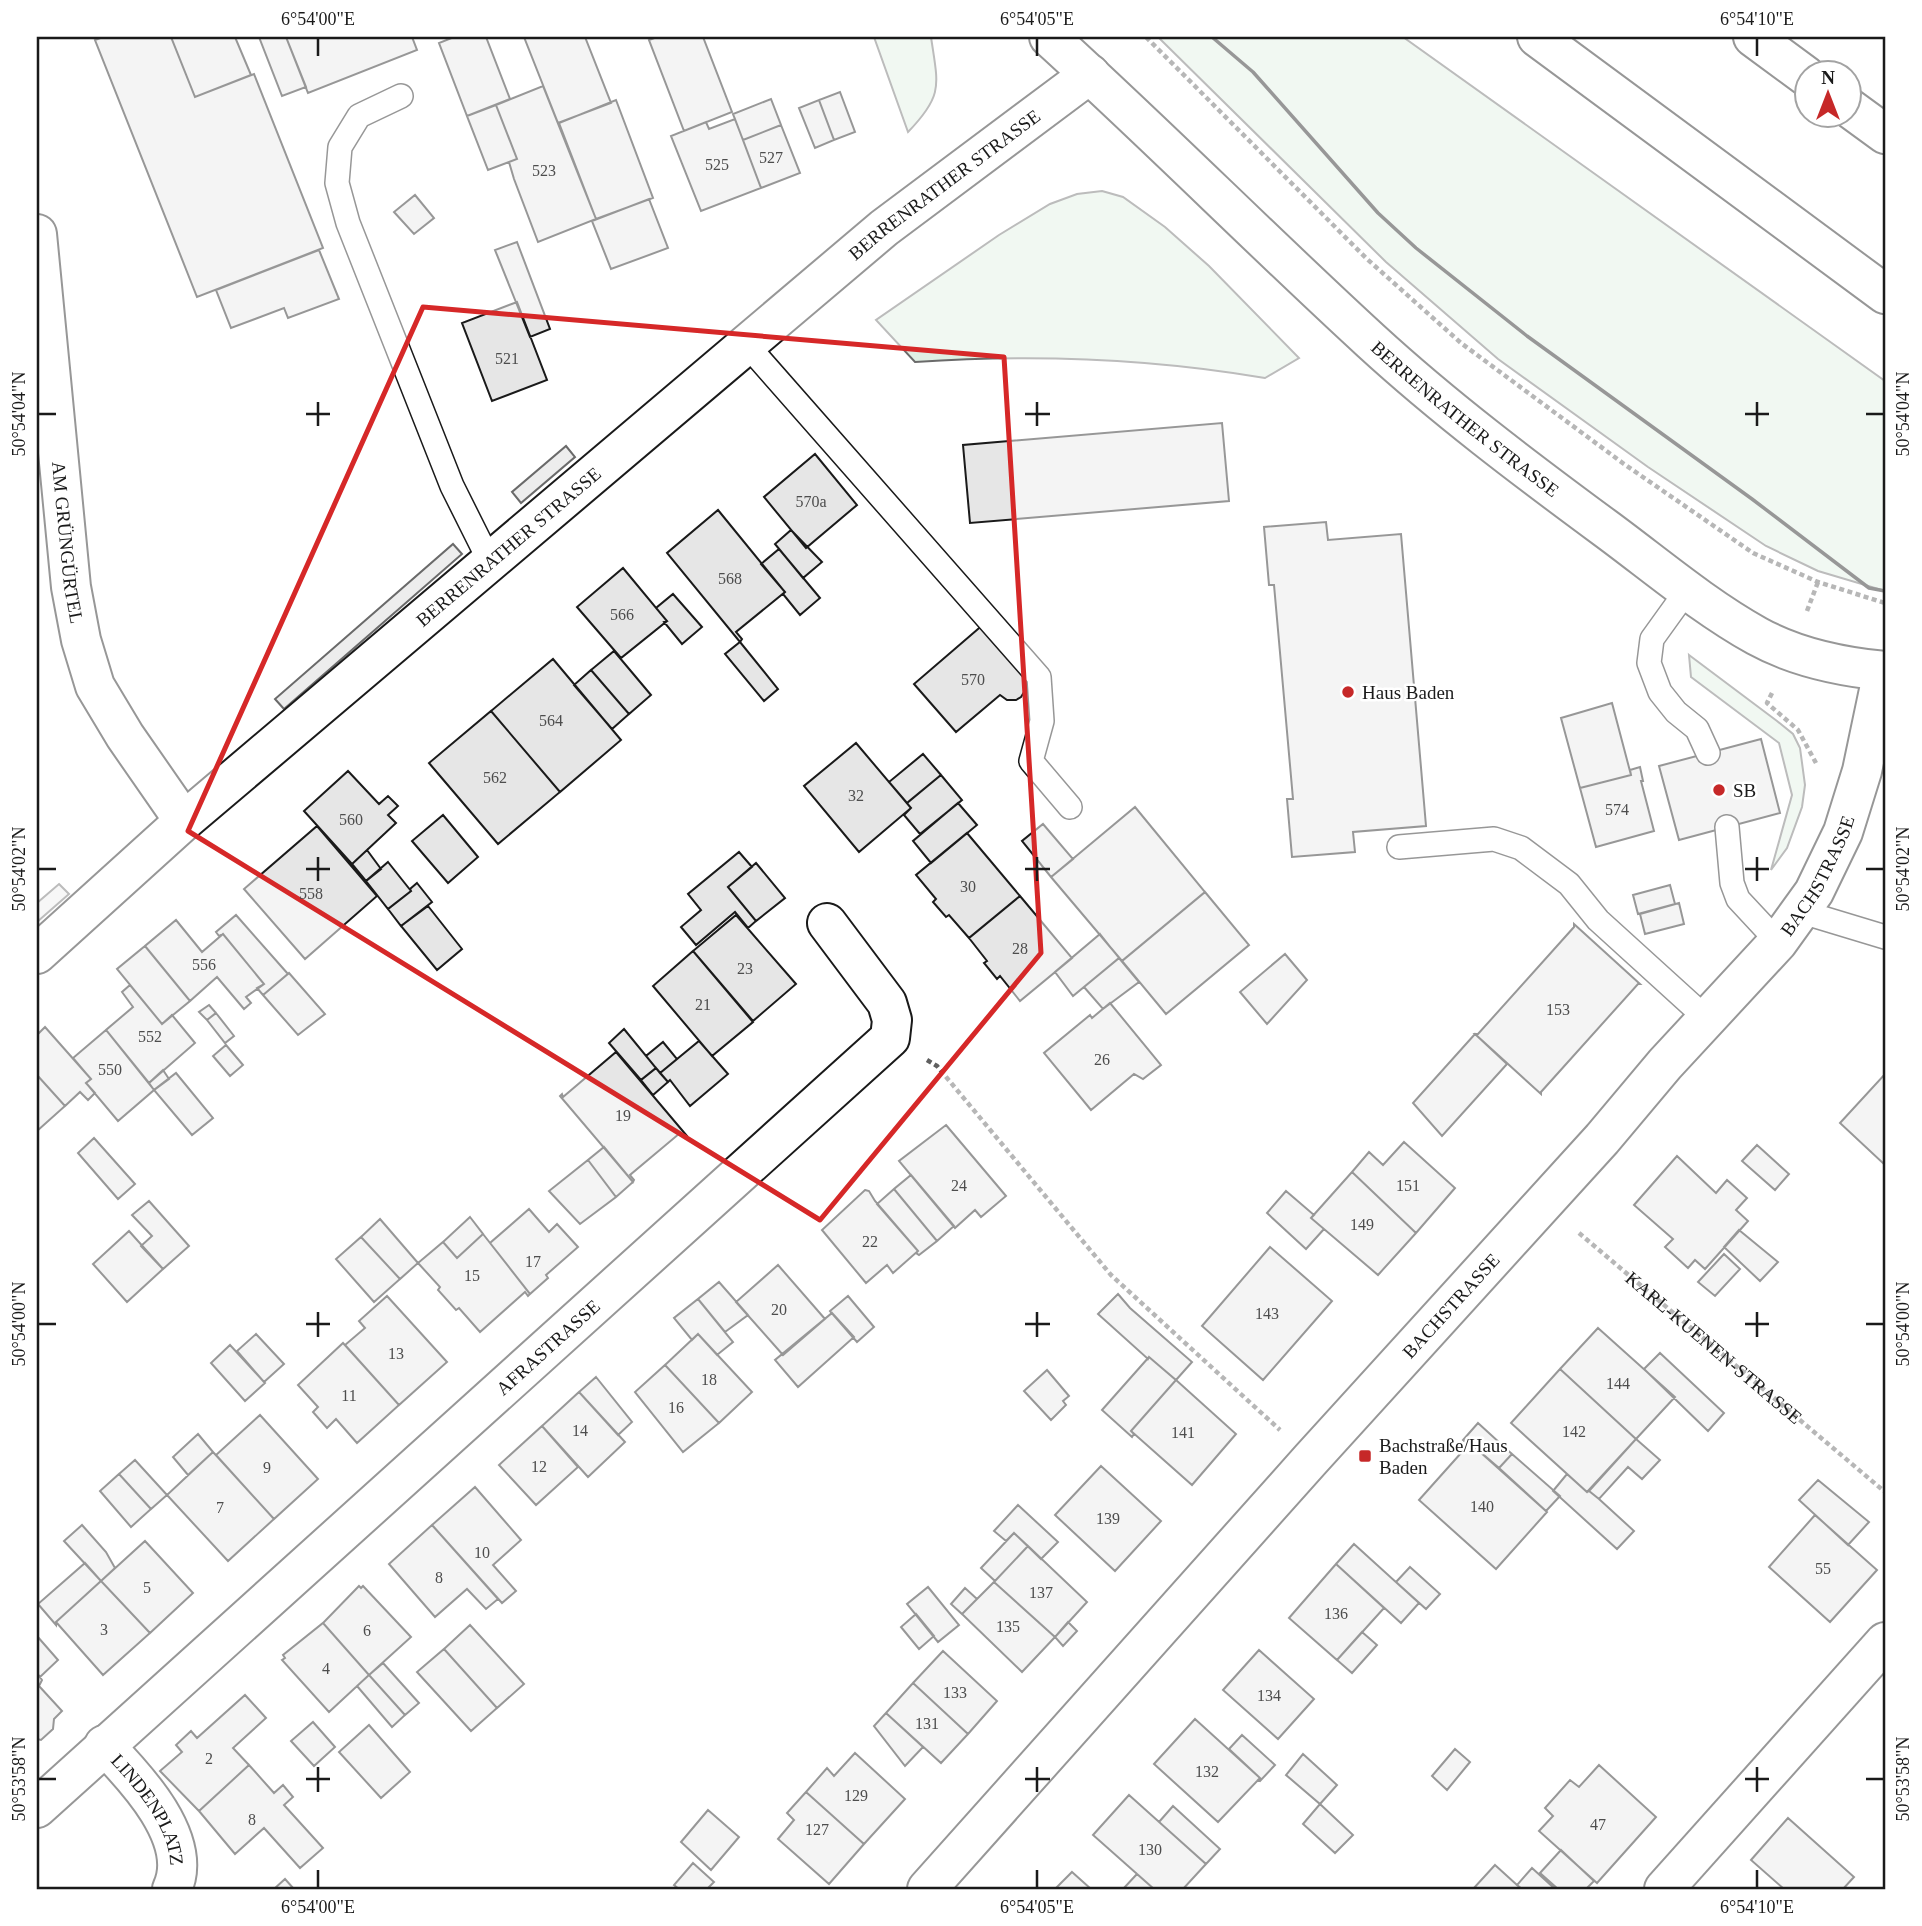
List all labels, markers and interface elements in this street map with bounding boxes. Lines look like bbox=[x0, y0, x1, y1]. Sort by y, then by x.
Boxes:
text: 6°54'00"E bbox=[281, 9, 355, 29]
text: 6°54'05"E bbox=[1000, 9, 1074, 29]
text: 6°54'10"E bbox=[1720, 9, 1794, 29]
north arrow bbox=[1792, 60, 1862, 130]
text: N bbox=[1821, 67, 1835, 88]
street label: BERRENRATHER STRASSE bbox=[844, 105, 1044, 264]
house number: 527 bbox=[759, 149, 783, 166]
house number: 525 bbox=[705, 156, 729, 173]
house number: 523 bbox=[532, 162, 556, 179]
street label: BERRENRATHER STRASSE bbox=[1367, 336, 1563, 501]
house number: 521 bbox=[495, 350, 519, 367]
text: 50°54'04"N bbox=[9, 372, 29, 456]
text: 50°54'04"N bbox=[1893, 372, 1913, 456]
street label: AM GRÜNGÜRTEL bbox=[48, 460, 88, 625]
street label: BERRENRATHER STRASSE bbox=[412, 462, 605, 630]
house number: 570a bbox=[795, 493, 827, 510]
house number: 568 bbox=[718, 570, 742, 587]
house number: 566 bbox=[610, 606, 634, 623]
house number: 570 bbox=[961, 671, 985, 688]
place label: Haus Baden bbox=[1362, 682, 1455, 703]
marker: Haus Baden bbox=[1340, 684, 1356, 700]
house number: 564 bbox=[539, 712, 563, 729]
house number: 562 bbox=[483, 769, 507, 786]
place label: SB bbox=[1733, 780, 1756, 801]
marker: SB bbox=[1711, 782, 1727, 798]
house number: 32 bbox=[848, 787, 864, 804]
house number: 574 bbox=[1605, 801, 1629, 818]
house number: 560 bbox=[339, 811, 363, 828]
street label: BACHSTRASSE bbox=[1776, 813, 1858, 940]
text: 50°54'02"N bbox=[9, 827, 29, 911]
text: 50°54'02"N bbox=[1893, 827, 1913, 911]
house number: 30 bbox=[960, 878, 976, 895]
house number: 558 bbox=[299, 885, 323, 902]
house number: 28 bbox=[1012, 940, 1028, 957]
house number: 556 bbox=[192, 956, 216, 973]
house number: 23 bbox=[737, 960, 753, 977]
house number: 21 bbox=[695, 996, 711, 1013]
house number: 153 bbox=[1546, 1001, 1570, 1018]
house number: 552 bbox=[138, 1028, 162, 1045]
house number: 26 bbox=[1094, 1051, 1110, 1068]
house number: 550 bbox=[98, 1061, 122, 1078]
house number: 19 bbox=[615, 1107, 631, 1124]
house number: 24 bbox=[951, 1177, 967, 1194]
house number: 151 bbox=[1396, 1177, 1420, 1194]
house number: 149 bbox=[1350, 1216, 1374, 1233]
house number: 22 bbox=[862, 1233, 878, 1250]
street label: BACHSTRASSE bbox=[1398, 1249, 1504, 1362]
house number: 17 bbox=[525, 1253, 541, 1270]
house number: 15 bbox=[464, 1267, 480, 1284]
street label: KARL-KUENEN-STRASSE bbox=[1622, 1267, 1806, 1428]
text: 50°54'00"N bbox=[9, 1282, 29, 1366]
text: 50°54'00"N bbox=[1893, 1282, 1913, 1366]
street label: AFRASTRASSE bbox=[492, 1295, 604, 1399]
house number: 20 bbox=[771, 1301, 787, 1318]
house number: 143 bbox=[1255, 1305, 1279, 1322]
house number: 13 bbox=[388, 1345, 404, 1362]
house number: 18 bbox=[701, 1371, 717, 1388]
house number: 144 bbox=[1606, 1375, 1630, 1392]
house number: 11 bbox=[341, 1387, 357, 1404]
house number: 16 bbox=[668, 1399, 684, 1416]
house number: 14 bbox=[572, 1422, 588, 1439]
house number: 142 bbox=[1562, 1423, 1586, 1440]
house number: 141 bbox=[1171, 1424, 1195, 1441]
place label: Bachstraße/Haus Baden bbox=[1379, 1435, 1508, 1478]
marker: Bachstraße/Haus Baden bbox=[1357, 1448, 1373, 1464]
house number: 12 bbox=[531, 1458, 547, 1475]
house number: 9 bbox=[263, 1459, 271, 1476]
house number: 140 bbox=[1470, 1498, 1494, 1515]
house number: 7 bbox=[216, 1499, 224, 1516]
house number: 139 bbox=[1096, 1510, 1120, 1527]
house number: 10 bbox=[474, 1544, 490, 1561]
house number: 55 bbox=[1815, 1560, 1831, 1577]
house number: 8 bbox=[435, 1569, 443, 1586]
house number: 5 bbox=[143, 1579, 151, 1596]
house number: 137 bbox=[1029, 1584, 1053, 1601]
house number: 136 bbox=[1324, 1605, 1348, 1622]
house number: 135 bbox=[996, 1618, 1020, 1635]
house number: 3 bbox=[100, 1621, 108, 1638]
house number: 6 bbox=[363, 1622, 371, 1639]
house number: 4 bbox=[322, 1660, 330, 1677]
house number: 133 bbox=[943, 1684, 967, 1701]
house number: 134 bbox=[1257, 1687, 1281, 1704]
house number: 131 bbox=[915, 1715, 939, 1732]
text: 50°53'58"N bbox=[9, 1737, 29, 1821]
text: 50°53'58"N bbox=[1893, 1737, 1913, 1821]
street label: LINDENPLATZ bbox=[107, 1749, 188, 1866]
house number: 2 bbox=[205, 1750, 213, 1767]
house number: 132 bbox=[1195, 1763, 1219, 1780]
house number: 129 bbox=[844, 1787, 868, 1804]
house number: 8 bbox=[248, 1811, 256, 1828]
house number: 47 bbox=[1590, 1816, 1606, 1833]
house number: 127 bbox=[805, 1821, 829, 1838]
house number: 130 bbox=[1138, 1841, 1162, 1858]
text: 6°54'00"E bbox=[281, 1897, 355, 1917]
text: 6°54'05"E bbox=[1000, 1897, 1074, 1917]
text: 6°54'10"E bbox=[1720, 1897, 1794, 1917]

